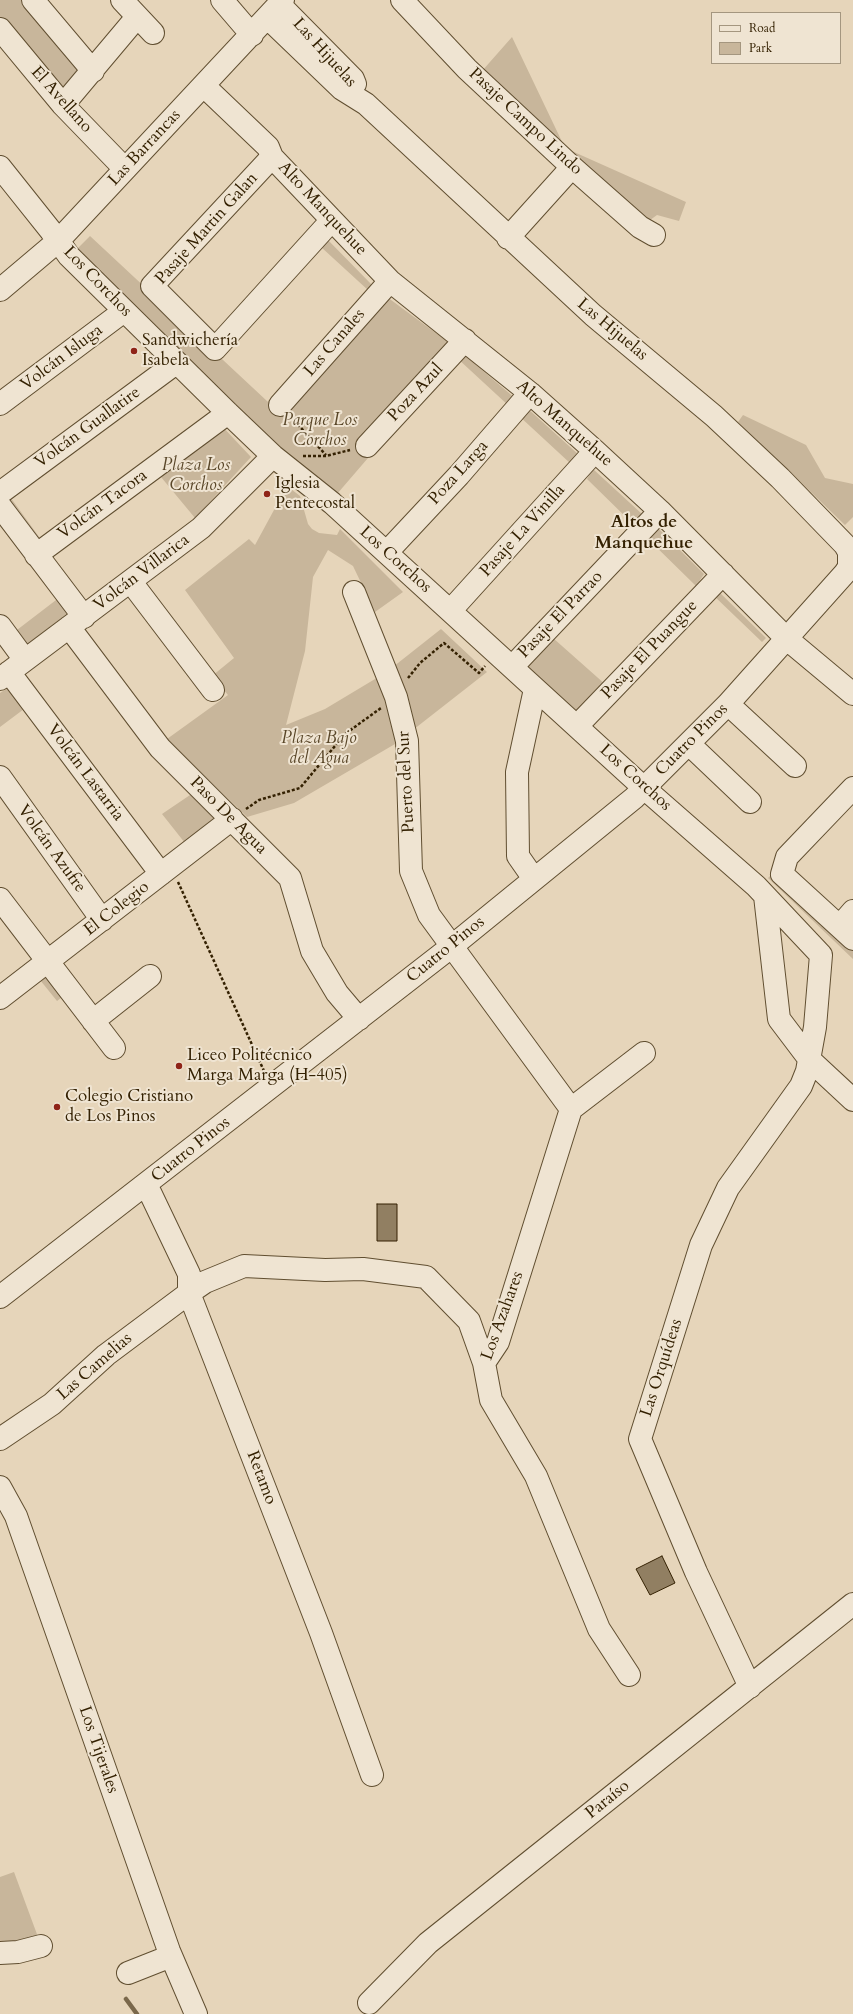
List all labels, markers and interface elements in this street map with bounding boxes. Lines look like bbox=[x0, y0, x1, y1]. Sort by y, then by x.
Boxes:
legend bbox=[711, 12, 841, 64]
street label: Las Hijuelas bbox=[288, 14, 360, 92]
text: Road bbox=[749, 20, 775, 36]
text: Park bbox=[749, 40, 772, 56]
street label: El Avellano bbox=[26, 62, 96, 138]
street label: Pasaje Campo Lindo bbox=[464, 64, 586, 180]
street label: Las Barrancas bbox=[104, 106, 186, 190]
street label: Alto Manquehue bbox=[273, 158, 371, 260]
street label: Pasaje Martin Galan bbox=[151, 169, 263, 289]
street label: Los Corchos bbox=[58, 243, 136, 321]
street label: Las Hijuelas bbox=[572, 295, 652, 365]
street label: Las Canales bbox=[300, 305, 370, 381]
street label: Volcán Isluga bbox=[17, 321, 107, 395]
place label: Sandwichería Isabela bbox=[142, 331, 238, 371]
marker: Sandwichería Isabela bbox=[129, 346, 139, 356]
street label: Poza Azul bbox=[384, 360, 448, 426]
street label: Alto Manquehue bbox=[512, 377, 616, 471]
street label: Volcán Guallatire bbox=[31, 383, 145, 473]
park label: Parque Los Corchos bbox=[282, 411, 358, 451]
street label: Poza Larga bbox=[425, 437, 493, 509]
park label: Plaza Los Corchos bbox=[162, 456, 230, 496]
street label: Volcán Tacora bbox=[54, 466, 152, 544]
place label: Iglesia Pentecostal bbox=[275, 474, 355, 514]
street label: Pasaje La Vinilla bbox=[476, 481, 570, 581]
marker: Iglesia Pentecostal bbox=[262, 489, 272, 499]
district label: Altos de Manquehue bbox=[595, 512, 693, 554]
street label: Los Corchos bbox=[355, 522, 435, 598]
street label: Volcán Villarica bbox=[90, 530, 194, 616]
street label: Pasaje El Parrao bbox=[514, 567, 608, 663]
street label: Pasaje El Puangue bbox=[598, 596, 702, 704]
street label: Cuatro Pinos bbox=[651, 699, 733, 781]
street label: Volcán Lastarria bbox=[42, 721, 128, 825]
park label: Plaza Bajo del Agua bbox=[281, 729, 357, 769]
street label: Puerto del Sur bbox=[394, 730, 420, 834]
street label: Los Corchos bbox=[595, 740, 675, 816]
street label: Paso De Agua bbox=[185, 773, 271, 859]
street label: Volcán Azufre bbox=[12, 801, 90, 897]
street label: El Colegio bbox=[80, 877, 154, 941]
street label: Cuatro Pinos bbox=[403, 912, 489, 988]
place label: Liceo Politécnico Marga Marga (H-405) bbox=[187, 1046, 348, 1086]
marker: Liceo Politécnico Marga Marga (H-405) bbox=[174, 1061, 184, 1071]
place label: Colegio Cristiano de Los Pinos bbox=[65, 1087, 193, 1127]
marker: Colegio Cristiano de Los Pinos bbox=[52, 1102, 62, 1112]
street label: Cuatro Pinos bbox=[148, 1113, 234, 1187]
street label: Los Azahares bbox=[478, 1269, 528, 1363]
street label: Las Orquídeas bbox=[637, 1316, 687, 1420]
street label: Las Camelias bbox=[53, 1329, 137, 1405]
street label: Retamo bbox=[241, 1448, 281, 1508]
street label: Los Tijerales bbox=[74, 1704, 122, 1796]
street label: Paraíso bbox=[582, 1776, 634, 1824]

